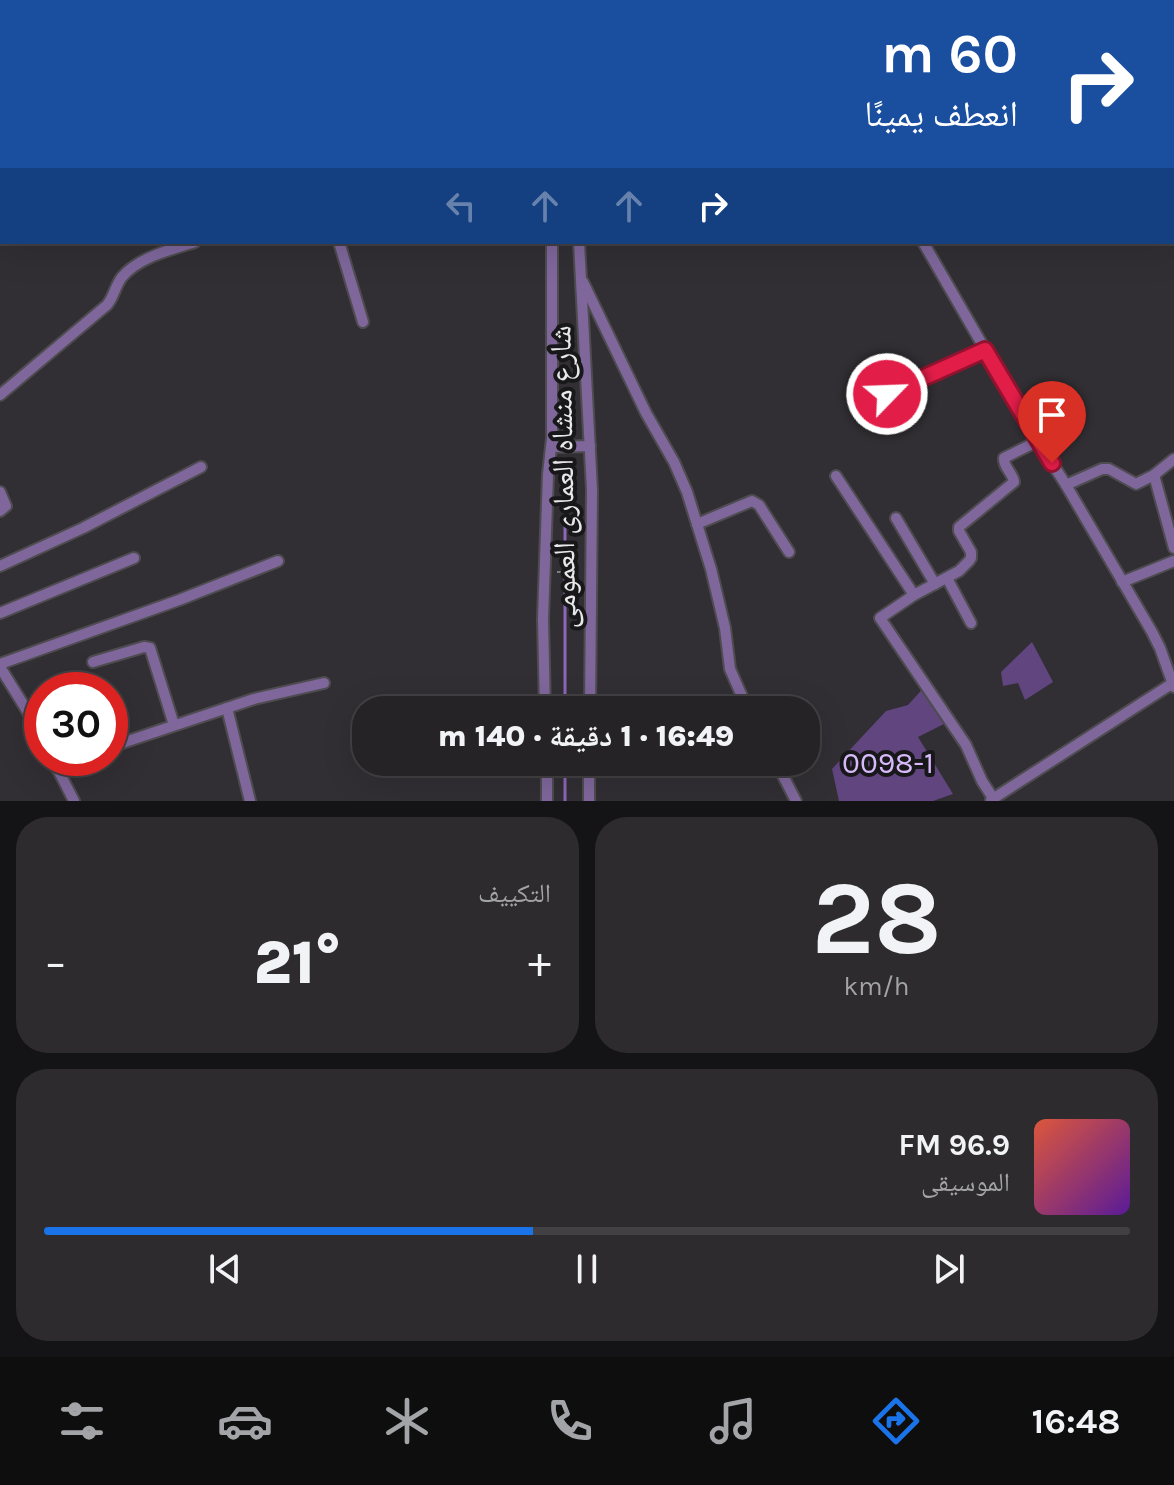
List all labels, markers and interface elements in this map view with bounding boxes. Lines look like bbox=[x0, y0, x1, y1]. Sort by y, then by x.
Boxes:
text: 60 m bbox=[881, 21, 1018, 86]
icon: right bbox=[1046, 32, 1150, 136]
text: انعطف يمينًا bbox=[864, 93, 1018, 135]
icon: left bbox=[439, 184, 483, 228]
icon: ahead bbox=[523, 184, 567, 228]
icon: ahead bbox=[607, 184, 651, 228]
icon: right bbox=[691, 184, 735, 228]
street label: شارع منشاه العمارى العمومى bbox=[542, 325, 585, 629]
position arrow bbox=[845, 352, 929, 436]
pin bbox=[1018, 381, 1086, 463]
icon: arrive bbox=[1030, 393, 1074, 437]
speed limit sign: 30 bbox=[24, 672, 128, 776]
text: 16:49 · 1 دقيقة · 140 m bbox=[438, 718, 734, 754]
park label: 0098-1 bbox=[842, 745, 934, 781]
text: 28 bbox=[811, 858, 942, 979]
text: التكييف bbox=[478, 878, 551, 909]
text: 21° bbox=[254, 928, 341, 998]
text: − bbox=[44, 937, 67, 988]
text: + bbox=[528, 937, 551, 988]
text: km/h bbox=[844, 971, 909, 1002]
text: 96.9 FM bbox=[899, 1127, 1010, 1163]
text: الموسيقى bbox=[921, 1167, 1010, 1198]
icon: previous bbox=[203, 1247, 247, 1291]
icon: pause bbox=[565, 1247, 609, 1291]
icon: next bbox=[927, 1247, 971, 1291]
icon: filters bbox=[54, 1393, 110, 1449]
icon: car bbox=[217, 1393, 273, 1449]
icon: climate bbox=[379, 1393, 435, 1449]
icon: phone bbox=[542, 1393, 598, 1449]
icon: music bbox=[705, 1393, 761, 1449]
icon: directions bbox=[868, 1393, 924, 1449]
text: 16:48 bbox=[1031, 1400, 1121, 1442]

